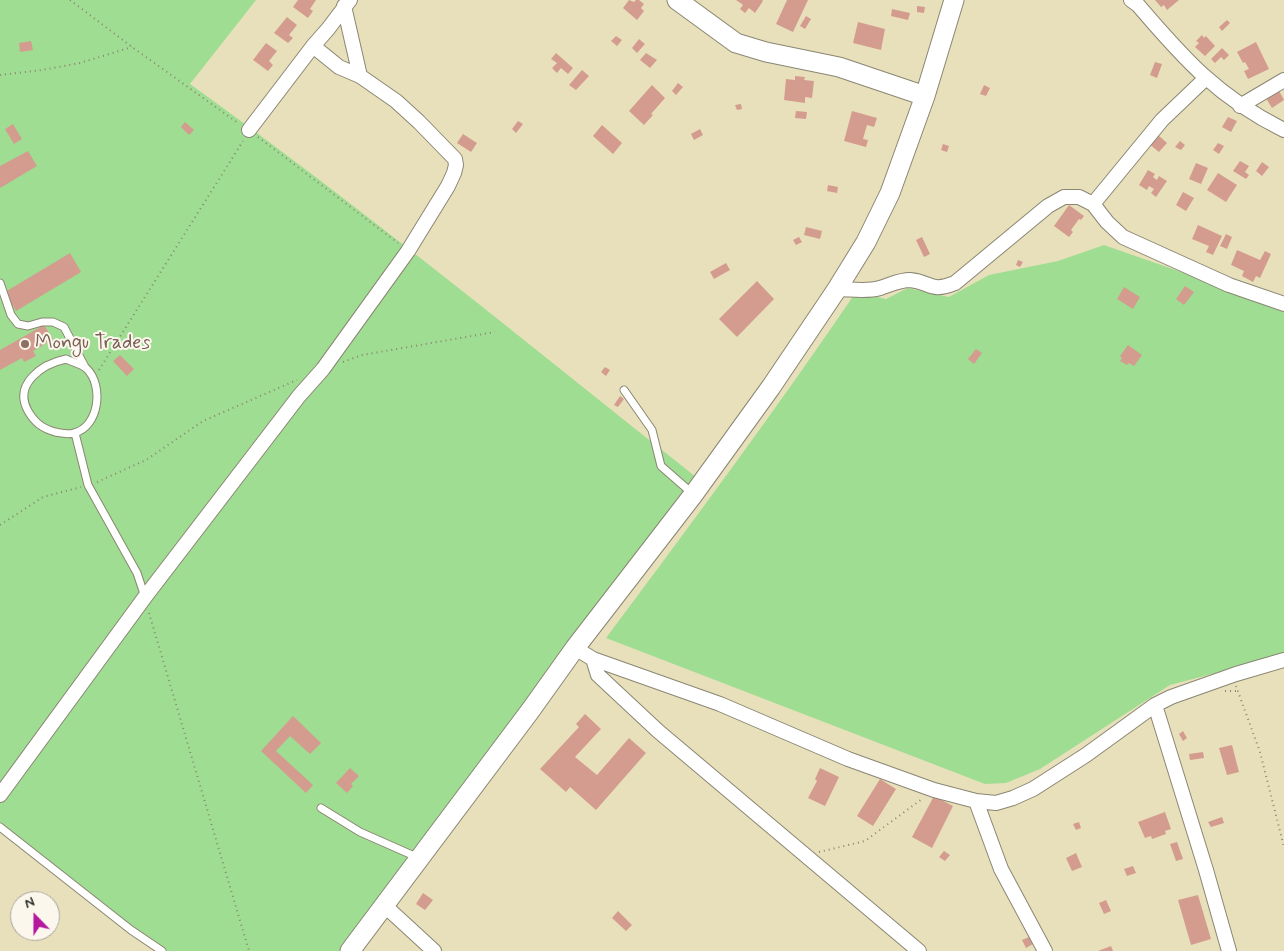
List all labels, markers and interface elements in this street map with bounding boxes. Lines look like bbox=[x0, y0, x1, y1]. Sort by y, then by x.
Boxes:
place label: Mongu Trades bbox=[35, 332, 150, 356]
marker: Mongu Trades bbox=[19, 338, 31, 350]
north arrow bbox=[10, 891, 60, 941]
text: N bbox=[22, 893, 37, 913]

